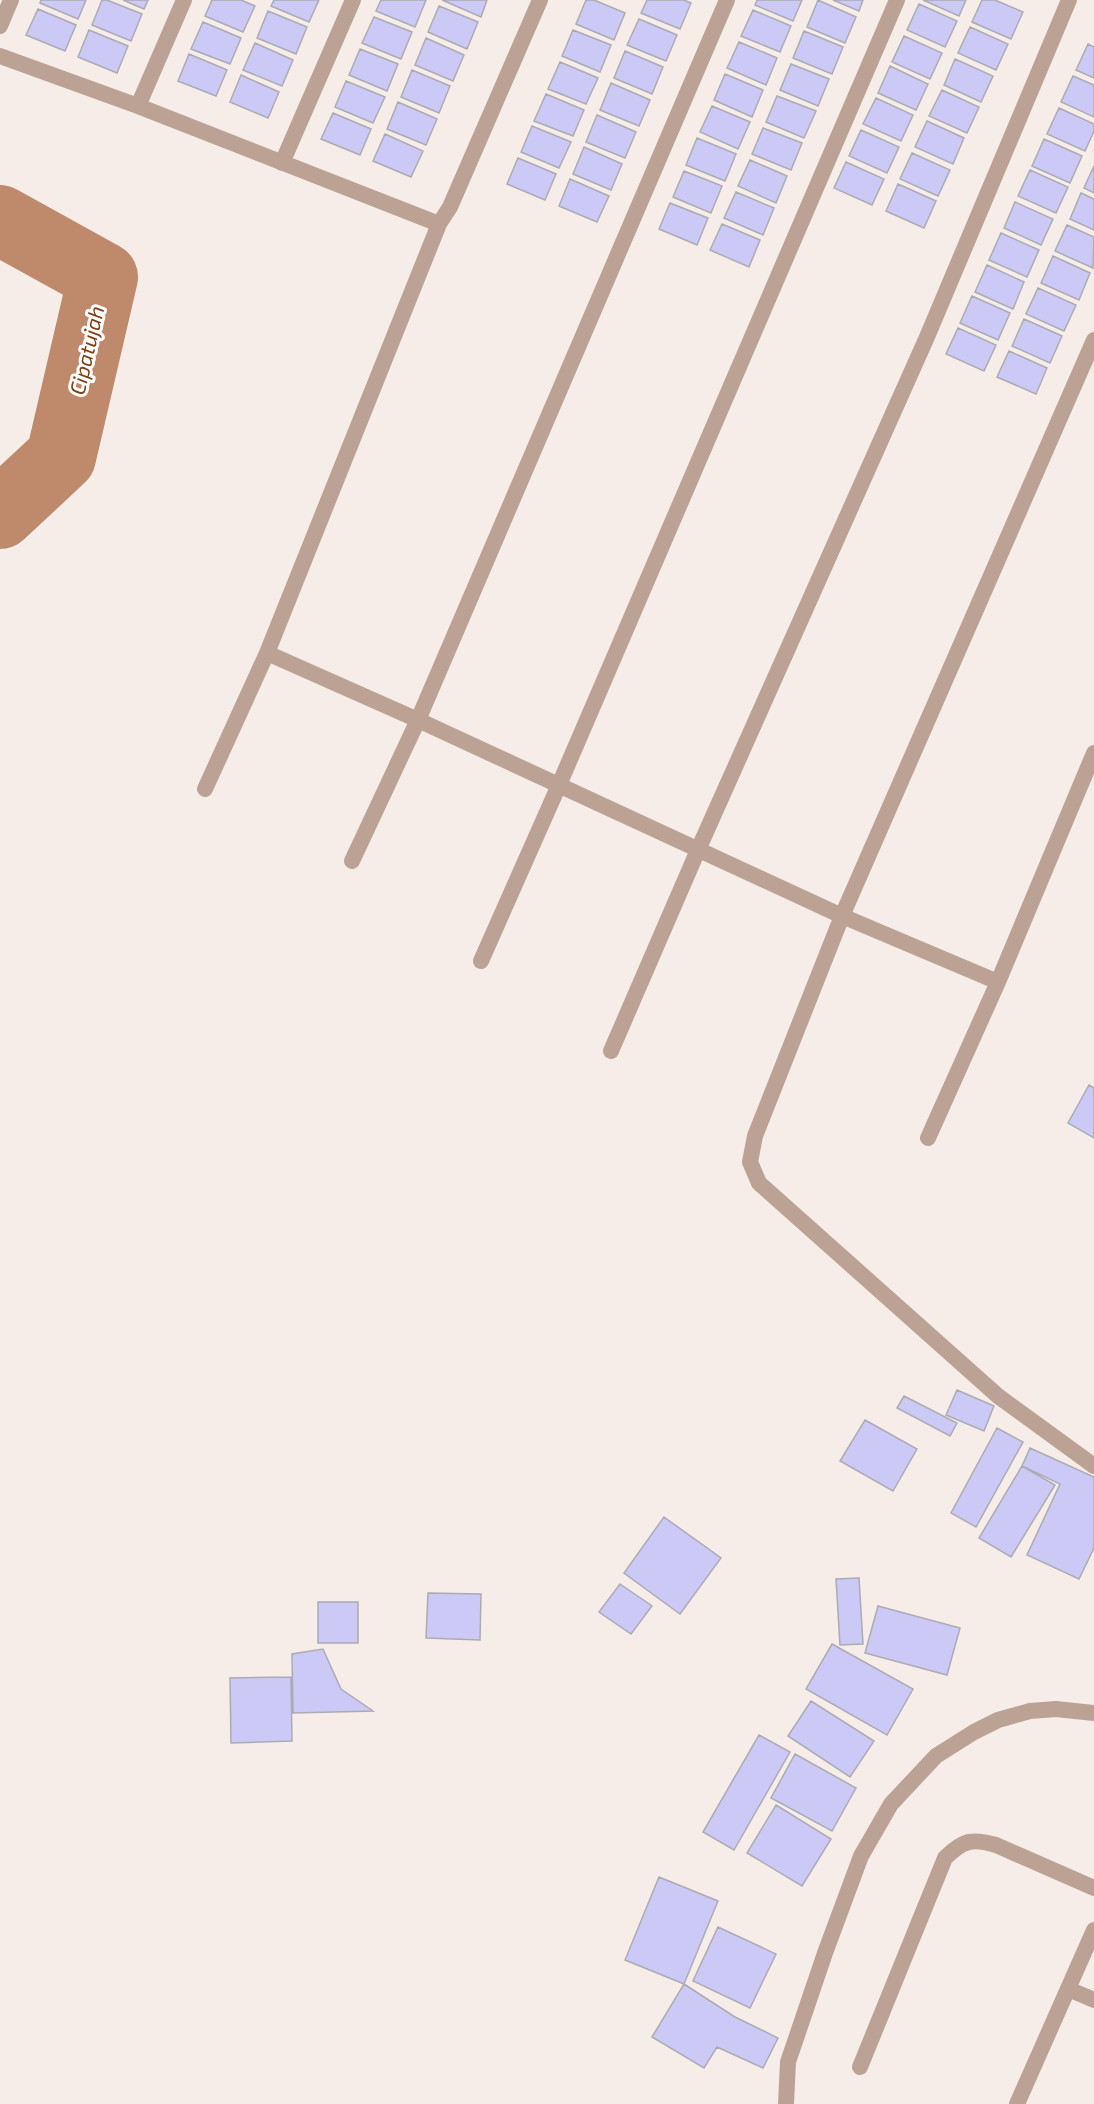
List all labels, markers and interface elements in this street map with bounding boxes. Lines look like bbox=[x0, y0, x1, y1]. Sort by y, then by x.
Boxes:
water label: Cipatujah bbox=[64, 303, 109, 397]

